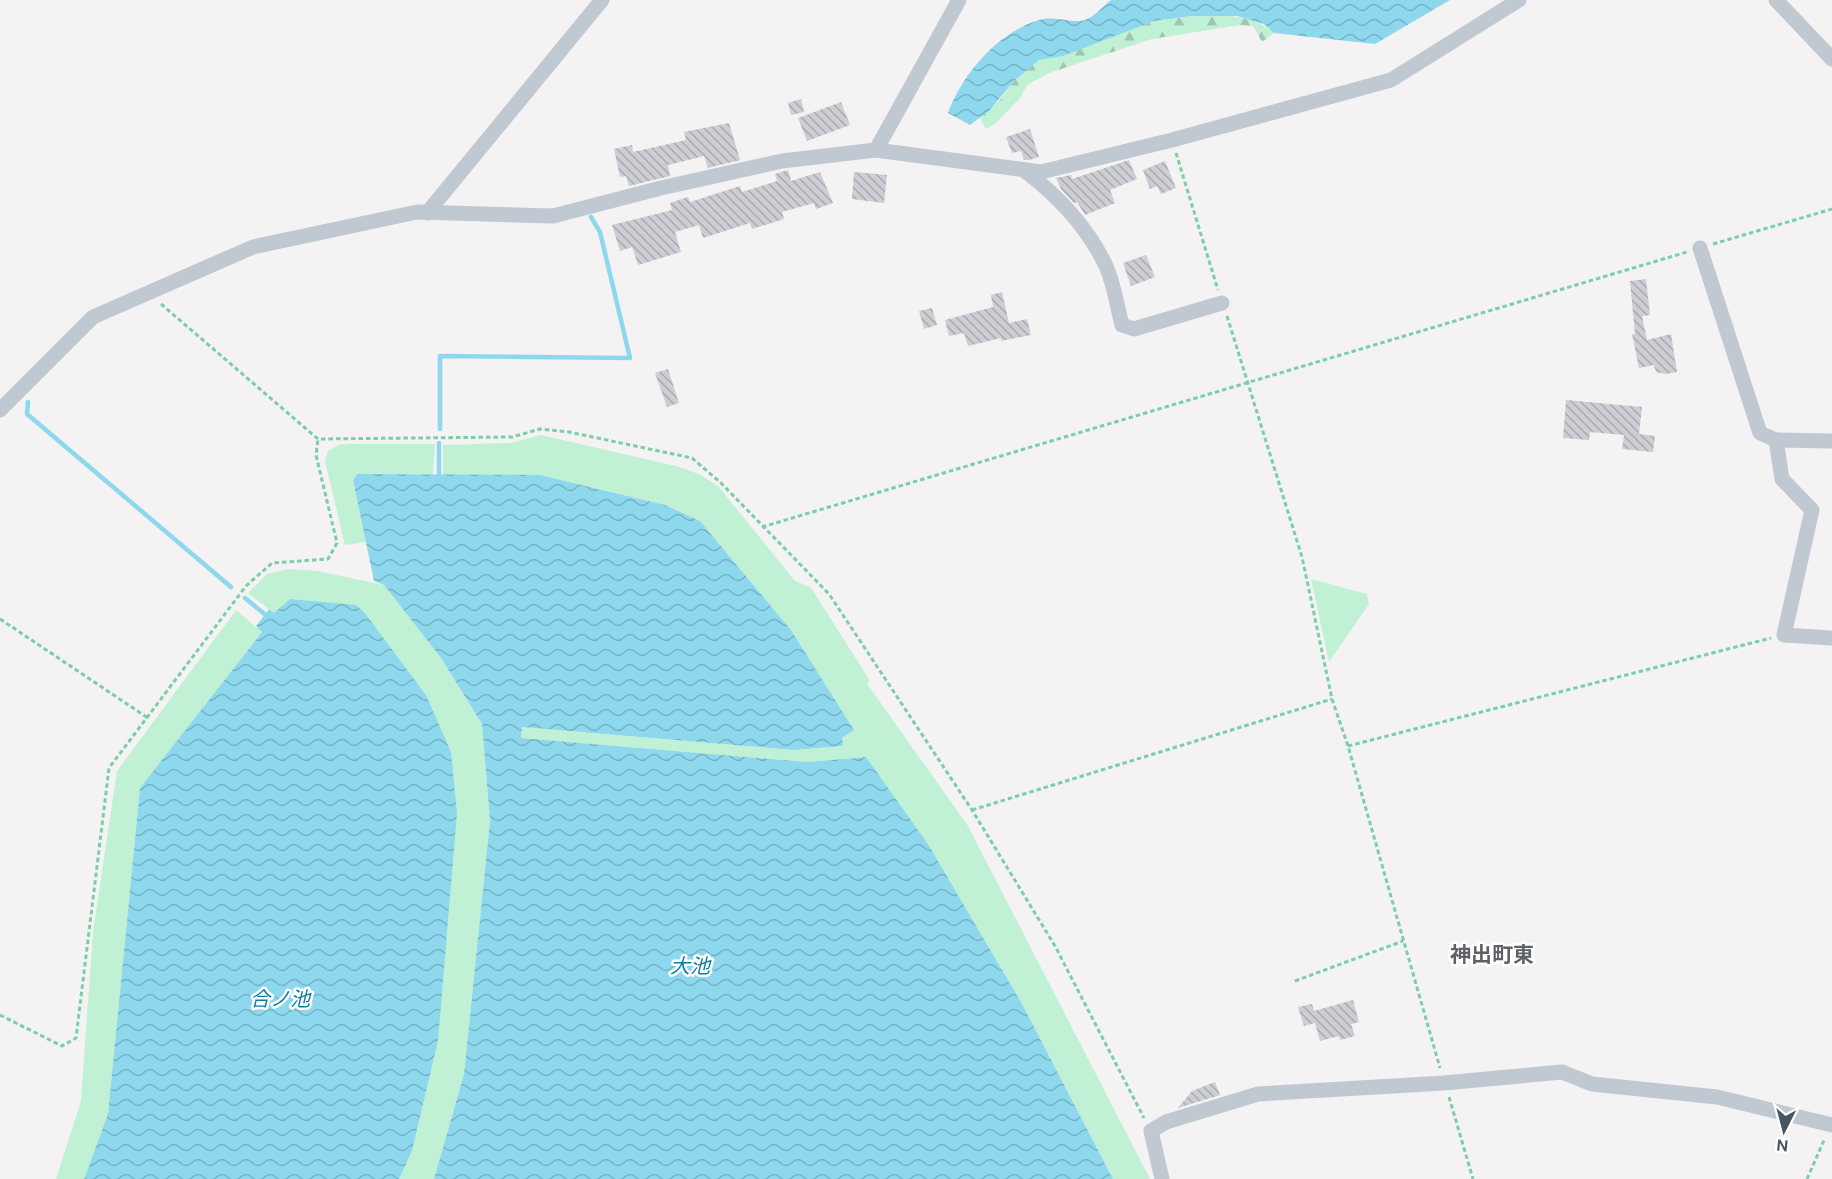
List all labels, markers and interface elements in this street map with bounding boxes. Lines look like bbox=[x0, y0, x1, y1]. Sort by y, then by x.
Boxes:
district label: 神出町東 bbox=[1450, 941, 1534, 969]
water label: 大池 bbox=[670, 953, 712, 979]
water label: 合ノ池 bbox=[250, 986, 312, 1012]
north arrow bbox=[1754, 1101, 1814, 1161]
text: N bbox=[1776, 1134, 1789, 1156]

